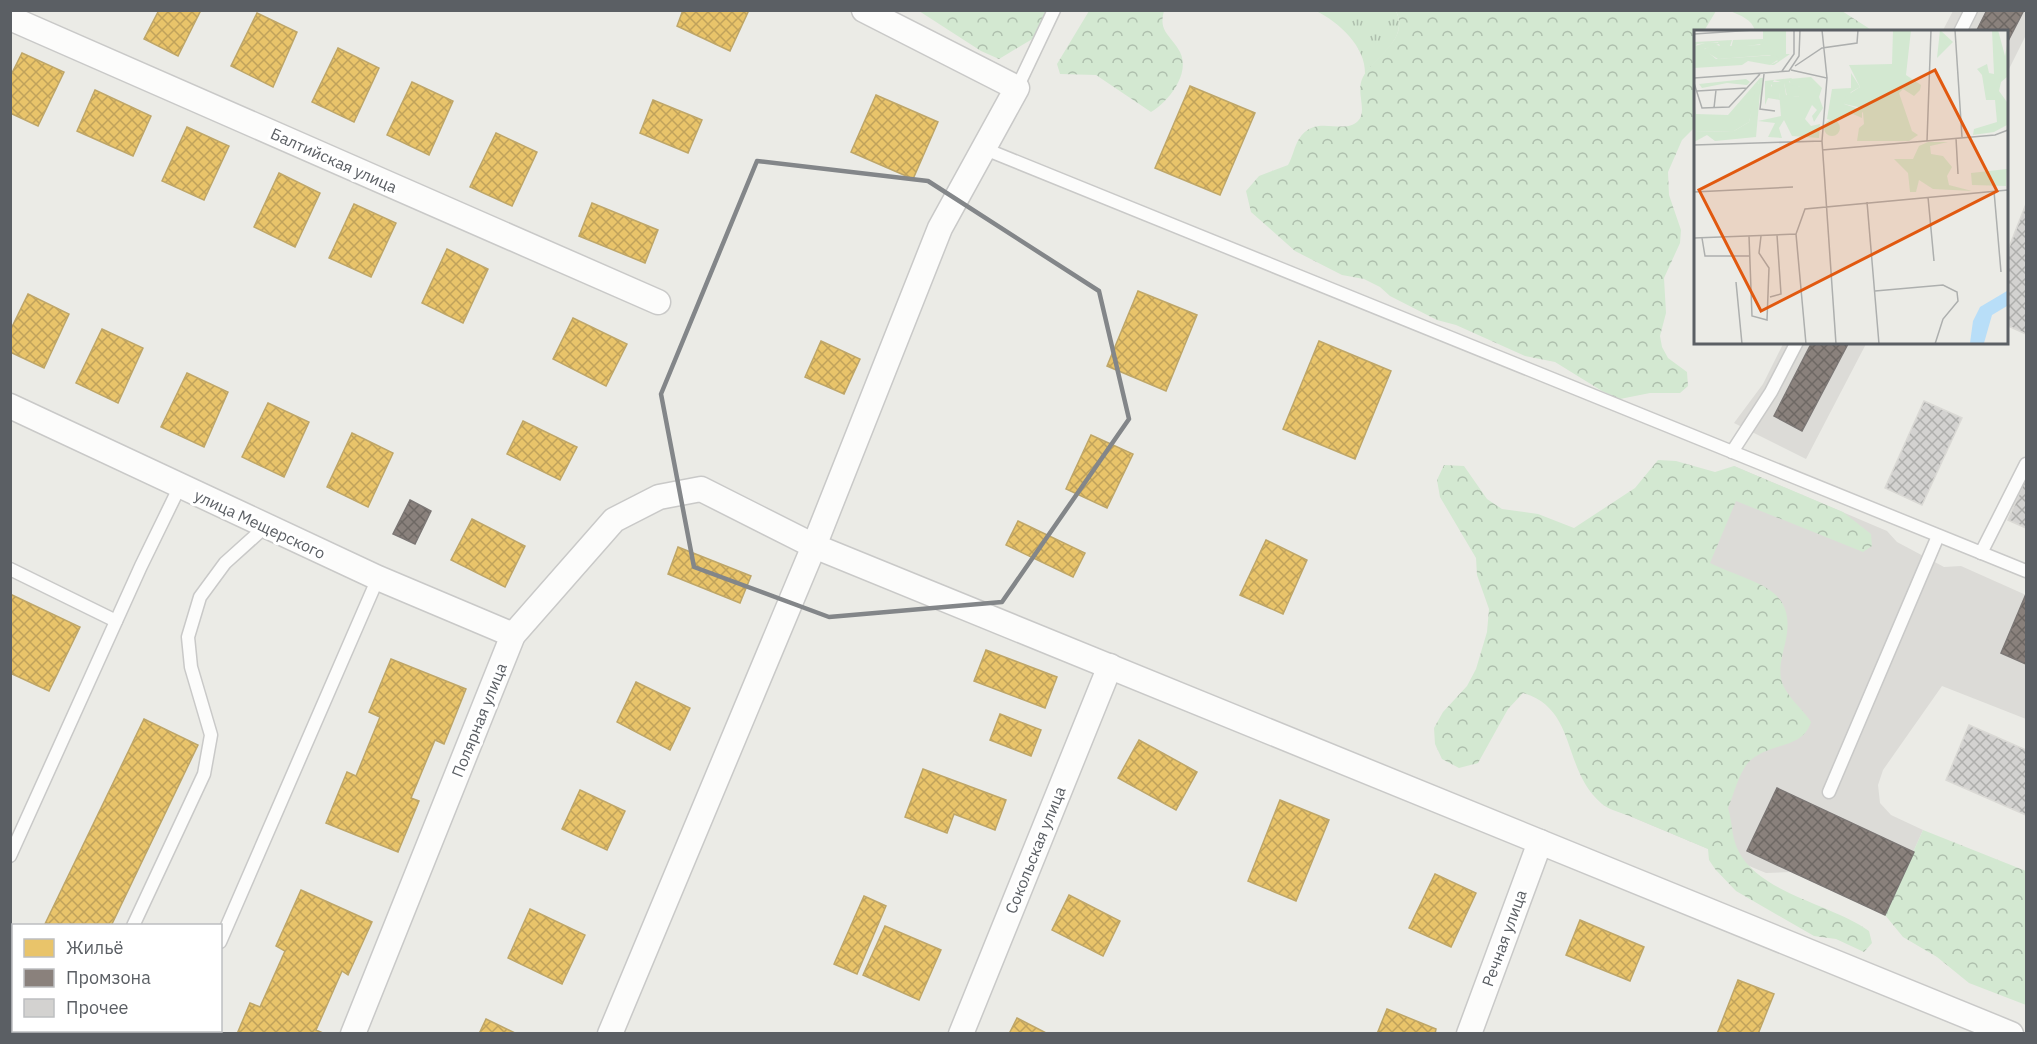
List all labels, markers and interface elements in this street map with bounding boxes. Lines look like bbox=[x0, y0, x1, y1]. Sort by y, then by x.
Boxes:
inset map bbox=[1694, 30, 2007, 344]
street label: Балтийская улица bbox=[268, 123, 401, 197]
street label: улица Мещерского bbox=[191, 485, 329, 563]
street label: Полярная улица bbox=[447, 660, 511, 780]
street label: Сокольская улица bbox=[1000, 783, 1070, 917]
street label: Речная улица bbox=[1477, 887, 1531, 989]
legend bbox=[12, 924, 222, 1032]
text: Жильё bbox=[66, 936, 124, 959]
text: Промзона bbox=[66, 966, 151, 989]
text: Прочее bbox=[66, 996, 129, 1019]

